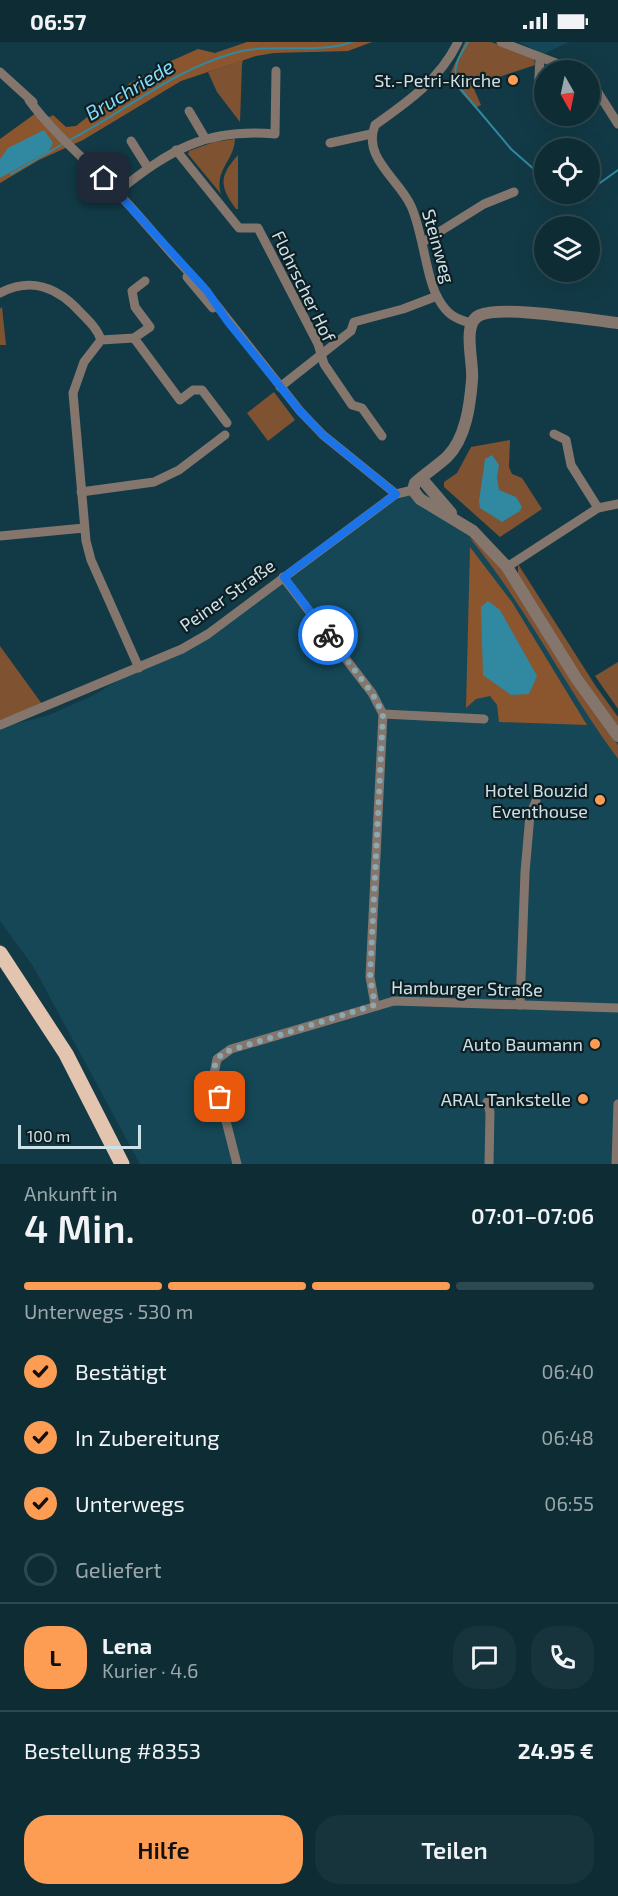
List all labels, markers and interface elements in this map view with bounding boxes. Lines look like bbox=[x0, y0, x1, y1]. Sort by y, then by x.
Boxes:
text: 06:57 bbox=[30, 8, 86, 34]
water label: Bruchriede bbox=[81, 53, 178, 125]
north arrow bbox=[534, 60, 600, 126]
map controls bbox=[534, 60, 600, 282]
place label: St.-Petri-Kirche bbox=[374, 69, 501, 91]
marker: St.-Petri-Kirche bbox=[506, 73, 520, 87]
button: locate bbox=[534, 138, 600, 204]
pin bbox=[78, 152, 129, 203]
icon: home bbox=[87, 161, 120, 194]
street label: Steinweg bbox=[418, 206, 460, 286]
button: layers bbox=[534, 216, 600, 282]
street label: Flohrscher Hof bbox=[268, 227, 341, 346]
street label: Peiner Straße bbox=[175, 554, 279, 636]
courier bbox=[298, 605, 358, 665]
icon: bike bbox=[312, 619, 345, 652]
place label: Hotel Bouzid Eventhouse bbox=[485, 779, 588, 822]
marker: Hotel Bouzid Eventhouse bbox=[593, 793, 607, 807]
street label: Hamburger Straße bbox=[391, 976, 543, 1000]
place label: Auto Baumann bbox=[463, 1033, 583, 1055]
marker: Auto Baumann bbox=[588, 1037, 602, 1051]
pin bbox=[194, 1071, 245, 1122]
icon: bag bbox=[203, 1080, 236, 1113]
place label: ARAL Tankstelle bbox=[441, 1088, 571, 1110]
marker: ARAL Tankstelle bbox=[576, 1092, 590, 1106]
scale bar bbox=[18, 1122, 141, 1150]
text: 100 m bbox=[27, 1126, 70, 1145]
text: Ankunft in bbox=[24, 1181, 118, 1205]
text: 07:01–07:06 bbox=[471, 1202, 594, 1228]
text: 4 Min. bbox=[24, 1204, 135, 1251]
text: Unterwegs · 530 m bbox=[24, 1299, 193, 1323]
icon: check bbox=[24, 1355, 57, 1388]
text: Bestätigt bbox=[75, 1358, 167, 1384]
text: 06:40 bbox=[541, 1359, 594, 1383]
icon: check bbox=[24, 1421, 57, 1454]
text: In Zubereitung bbox=[75, 1424, 220, 1450]
text: 06:48 bbox=[541, 1425, 594, 1449]
icon: check bbox=[24, 1487, 57, 1520]
text: Unterwegs bbox=[75, 1490, 185, 1516]
text: 06:55 bbox=[544, 1491, 594, 1515]
text: Geliefert bbox=[75, 1556, 162, 1582]
button: chat bbox=[453, 1626, 516, 1689]
button: phone bbox=[531, 1626, 594, 1689]
text: Lena bbox=[102, 1632, 152, 1658]
text: L bbox=[50, 1644, 61, 1670]
text: Kurier · 4.6 bbox=[102, 1658, 198, 1682]
text: Bestellung #8353 bbox=[24, 1737, 201, 1763]
text: 24.95 € bbox=[518, 1737, 594, 1763]
button: Hilfe bbox=[24, 1815, 303, 1884]
button: Teilen bbox=[315, 1815, 594, 1884]

